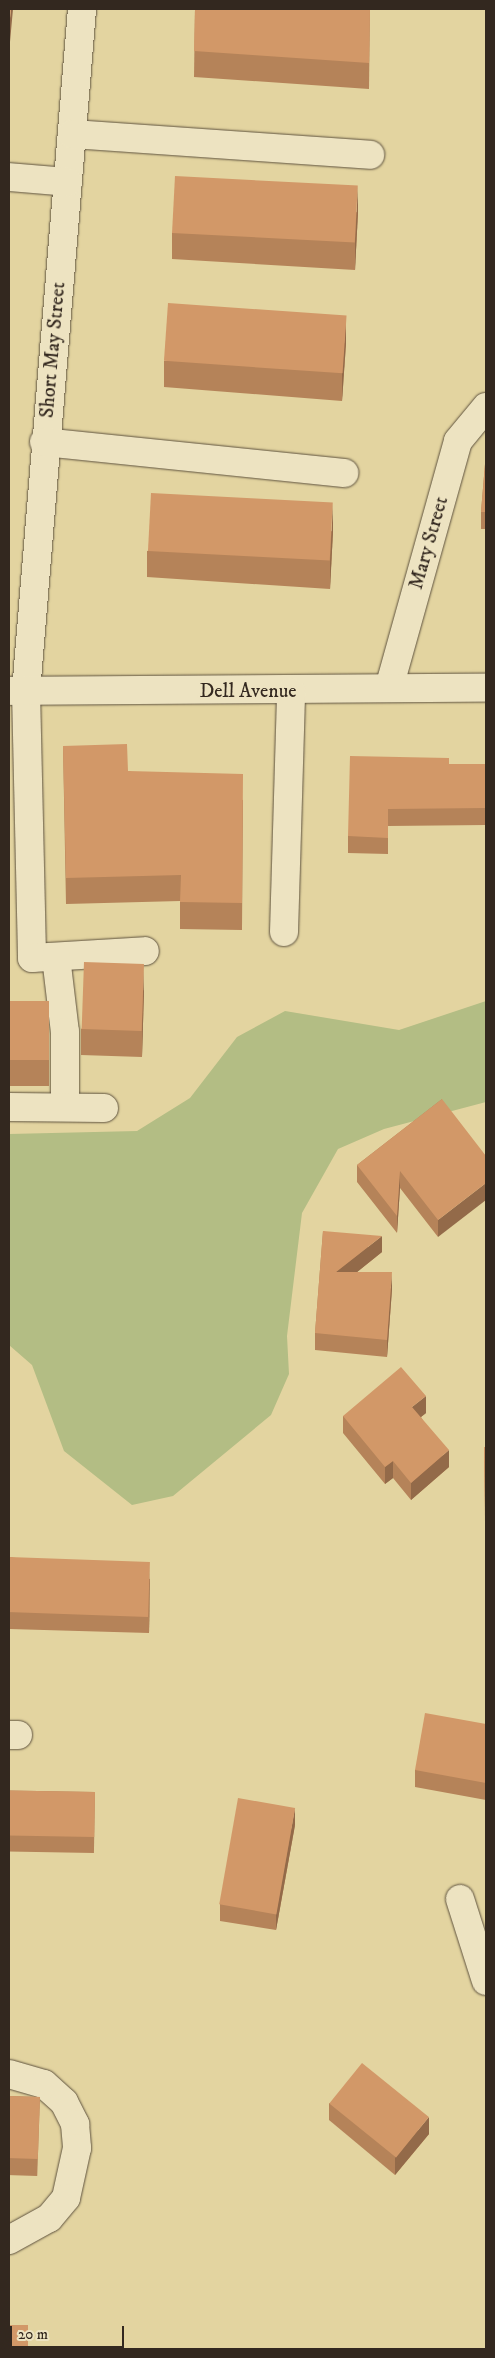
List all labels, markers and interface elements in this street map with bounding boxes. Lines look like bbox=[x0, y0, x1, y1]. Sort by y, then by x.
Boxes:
street label: Short May Street bbox=[35, 281, 71, 419]
street label: Mary Street bbox=[404, 494, 454, 592]
street label: Dell Avenue bbox=[199, 679, 297, 703]
scale bar bbox=[12, 2316, 126, 2348]
text: 20 m bbox=[18, 2325, 48, 2344]

